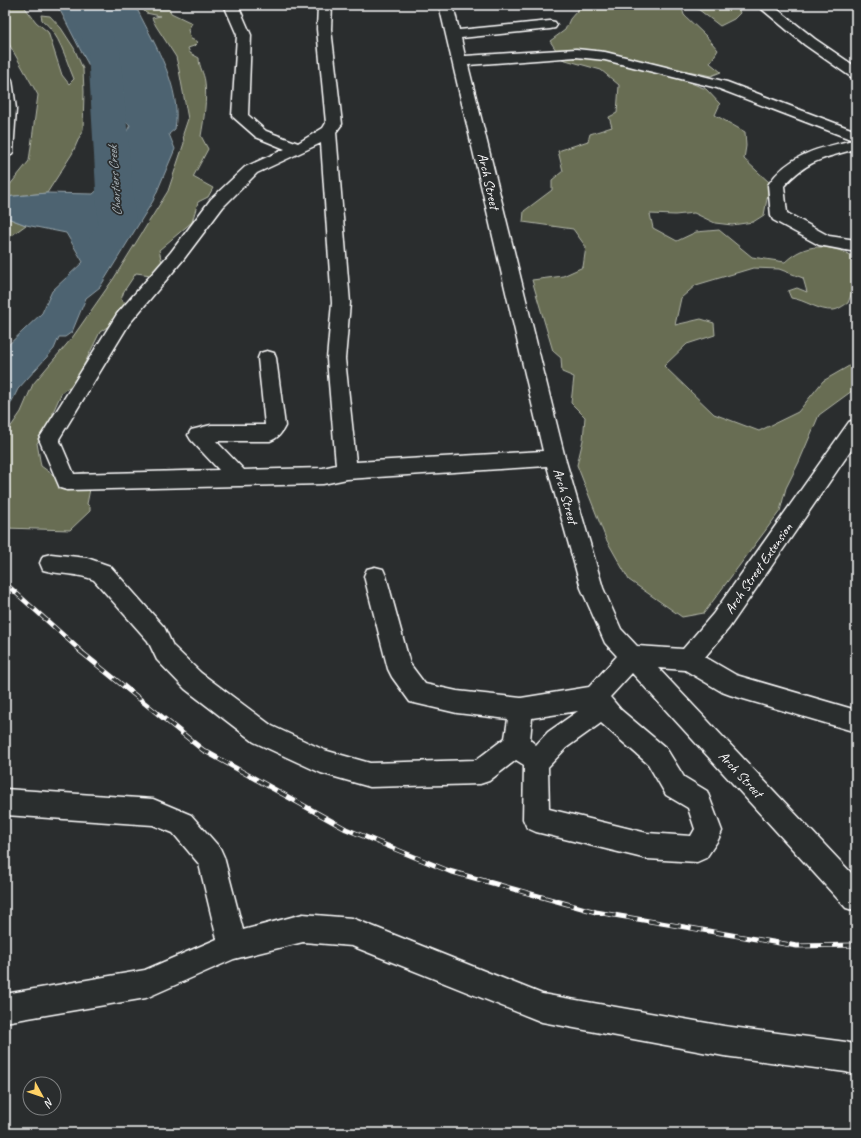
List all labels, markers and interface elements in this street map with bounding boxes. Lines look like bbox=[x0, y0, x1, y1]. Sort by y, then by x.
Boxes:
water label: Chartiers Creek bbox=[104, 143, 125, 216]
street label: Arch Street bbox=[474, 151, 504, 213]
street label: Arch Street bbox=[549, 466, 582, 528]
street label: Arch Street Extension bbox=[721, 519, 796, 617]
street label: Arch Street bbox=[715, 748, 768, 803]
north arrow bbox=[22, 1076, 62, 1116]
text: N bbox=[41, 1095, 57, 1111]

